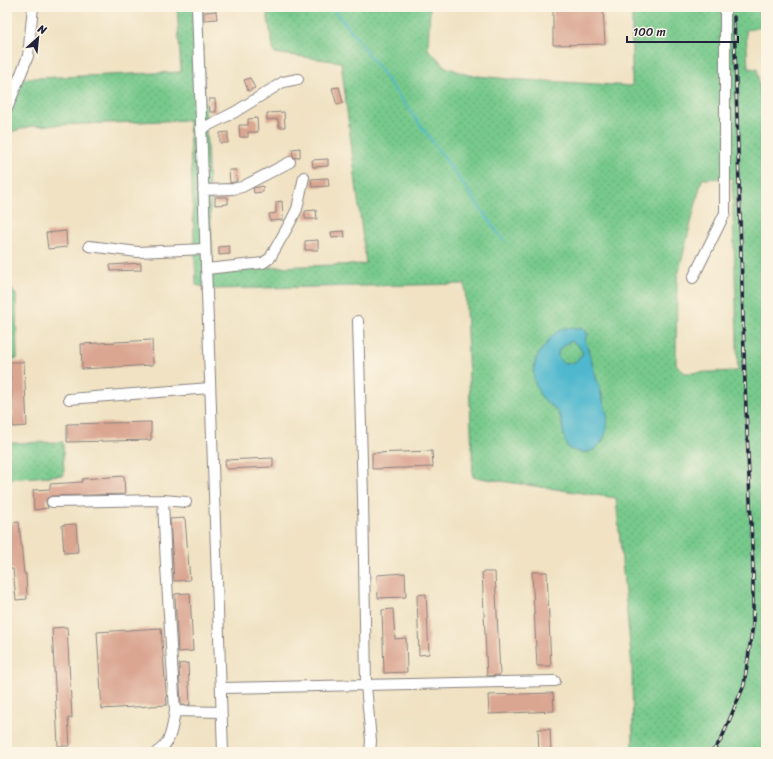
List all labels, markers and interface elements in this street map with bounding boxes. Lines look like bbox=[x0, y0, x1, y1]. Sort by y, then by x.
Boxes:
north arrow bbox=[18, 18, 58, 58]
scale bar bbox=[627, 18, 738, 44]
text: N bbox=[34, 19, 50, 40]
text: 100 m bbox=[633, 21, 666, 43]

